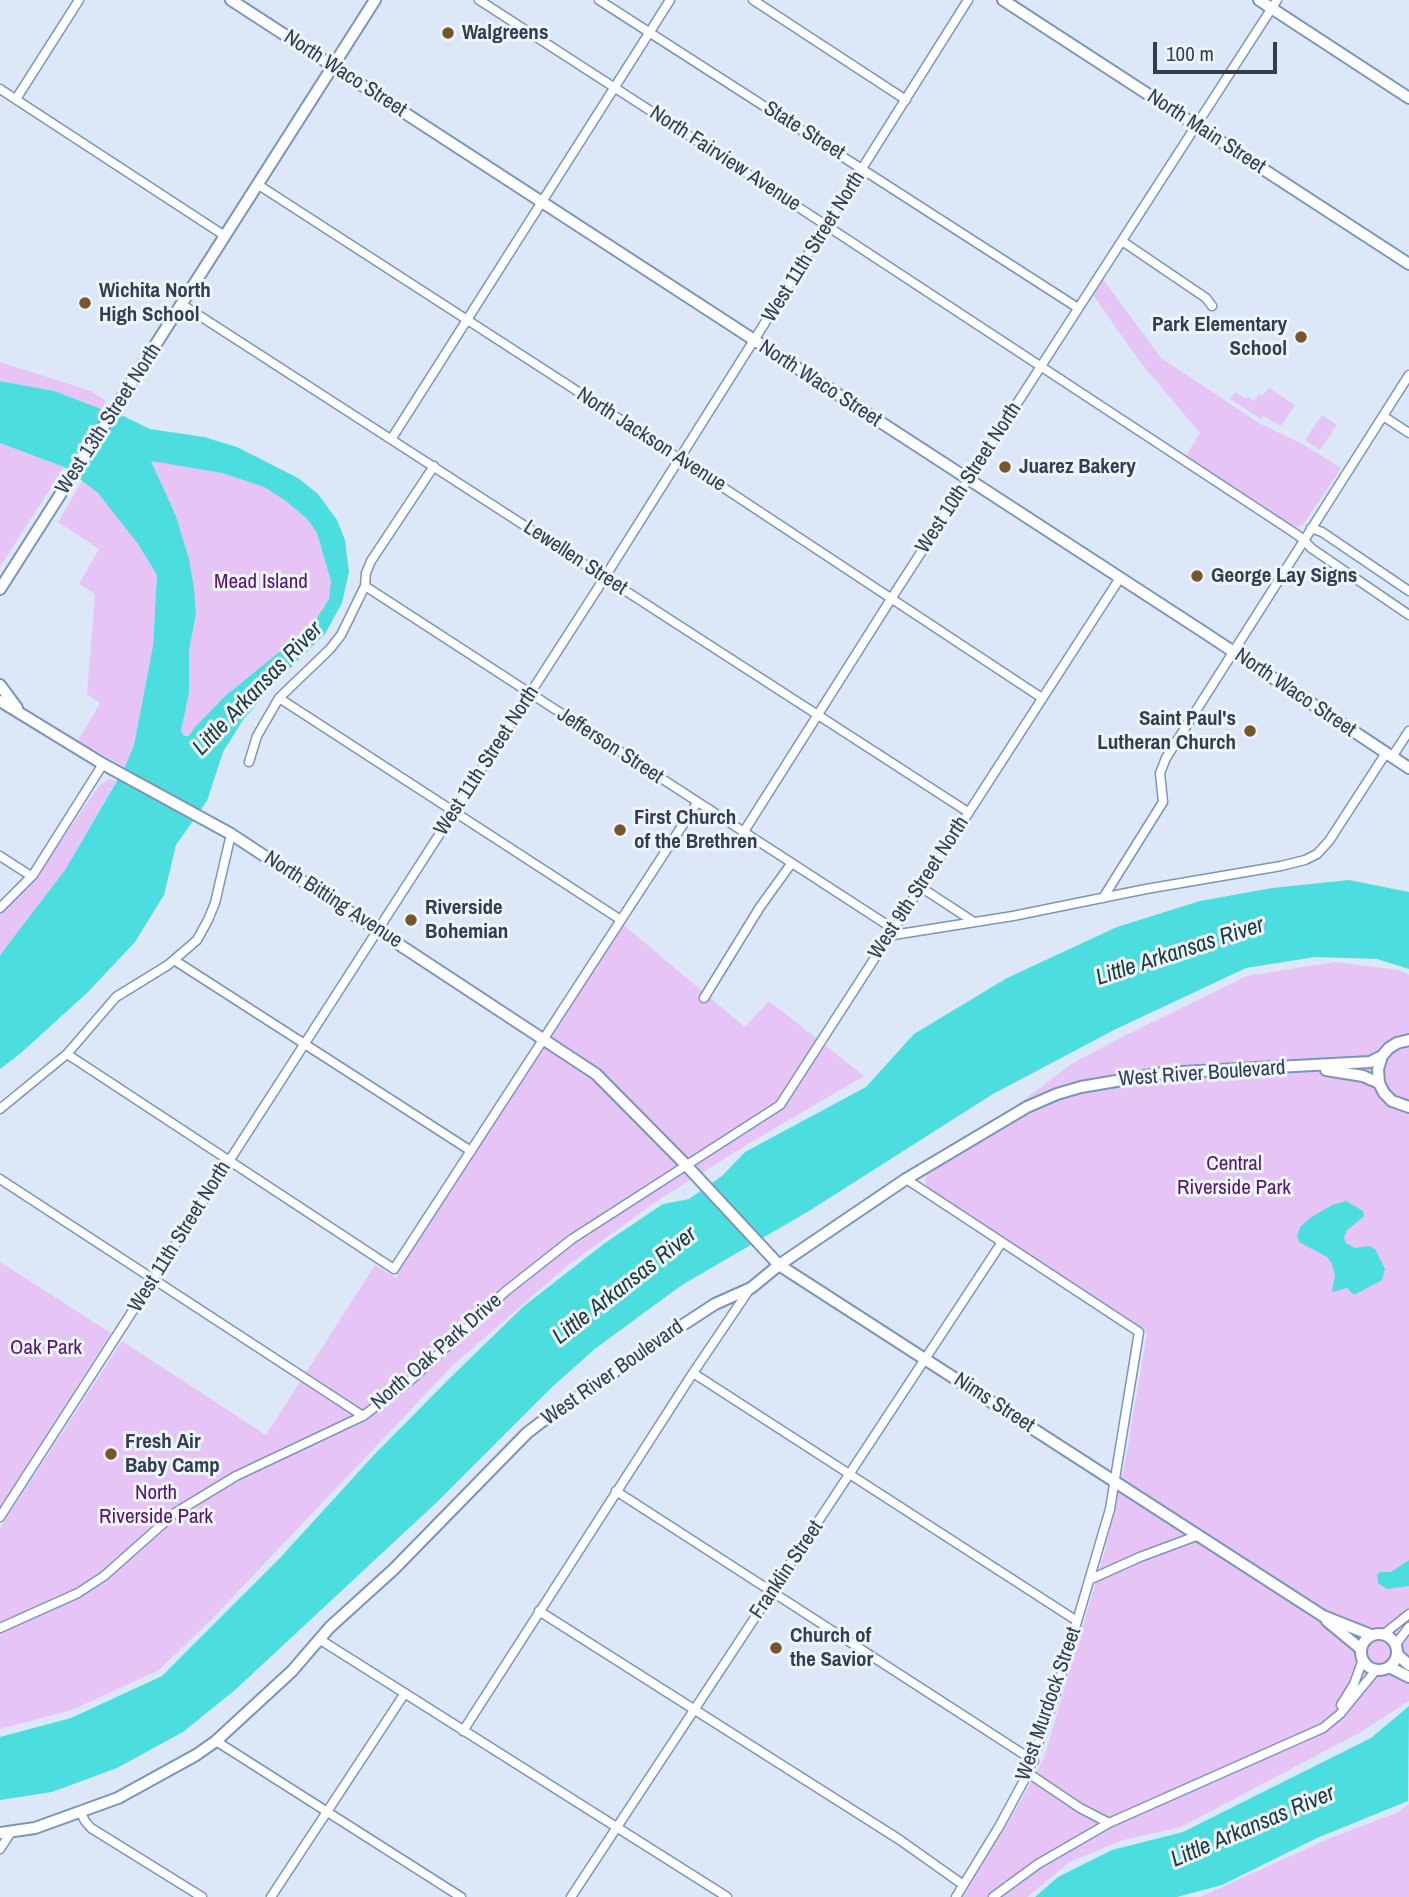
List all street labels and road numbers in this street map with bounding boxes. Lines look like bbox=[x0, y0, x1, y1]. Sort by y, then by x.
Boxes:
street label: North Waco Street bbox=[279, 25, 411, 123]
street label: North Main Street bbox=[1142, 84, 1270, 180]
street label: State Street bbox=[759, 96, 849, 166]
street label: North Fairview Avenue bbox=[645, 101, 805, 217]
street label: West 11th Street North bbox=[757, 167, 871, 327]
street label: North Waco Street bbox=[754, 335, 886, 433]
street label: West 13th Street North bbox=[51, 339, 167, 499]
street label: North Jackson Avenue bbox=[572, 382, 730, 498]
street label: West 10th Street North bbox=[911, 398, 1027, 558]
street label: Lewellen Street bbox=[518, 515, 632, 601]
street label: North Waco Street bbox=[1230, 643, 1360, 743]
street label: West 11th Street North bbox=[429, 681, 545, 841]
street label: Jefferson Street bbox=[552, 702, 668, 790]
street label: West 9th Street North bbox=[863, 812, 975, 964]
street label: North Bitting Avenue bbox=[259, 846, 407, 954]
street label: West River Boulevard bbox=[1118, 1056, 1286, 1092]
street label: West 11th Street North bbox=[123, 1157, 237, 1317]
street label: North Oak Park Drive bbox=[367, 1288, 507, 1416]
street label: West River Boulevard bbox=[537, 1315, 689, 1431]
street label: Nims Street bbox=[949, 1368, 1039, 1438]
street label: Franklin Street bbox=[745, 1516, 829, 1624]
street label: West Murdock Street bbox=[1011, 1624, 1087, 1784]

